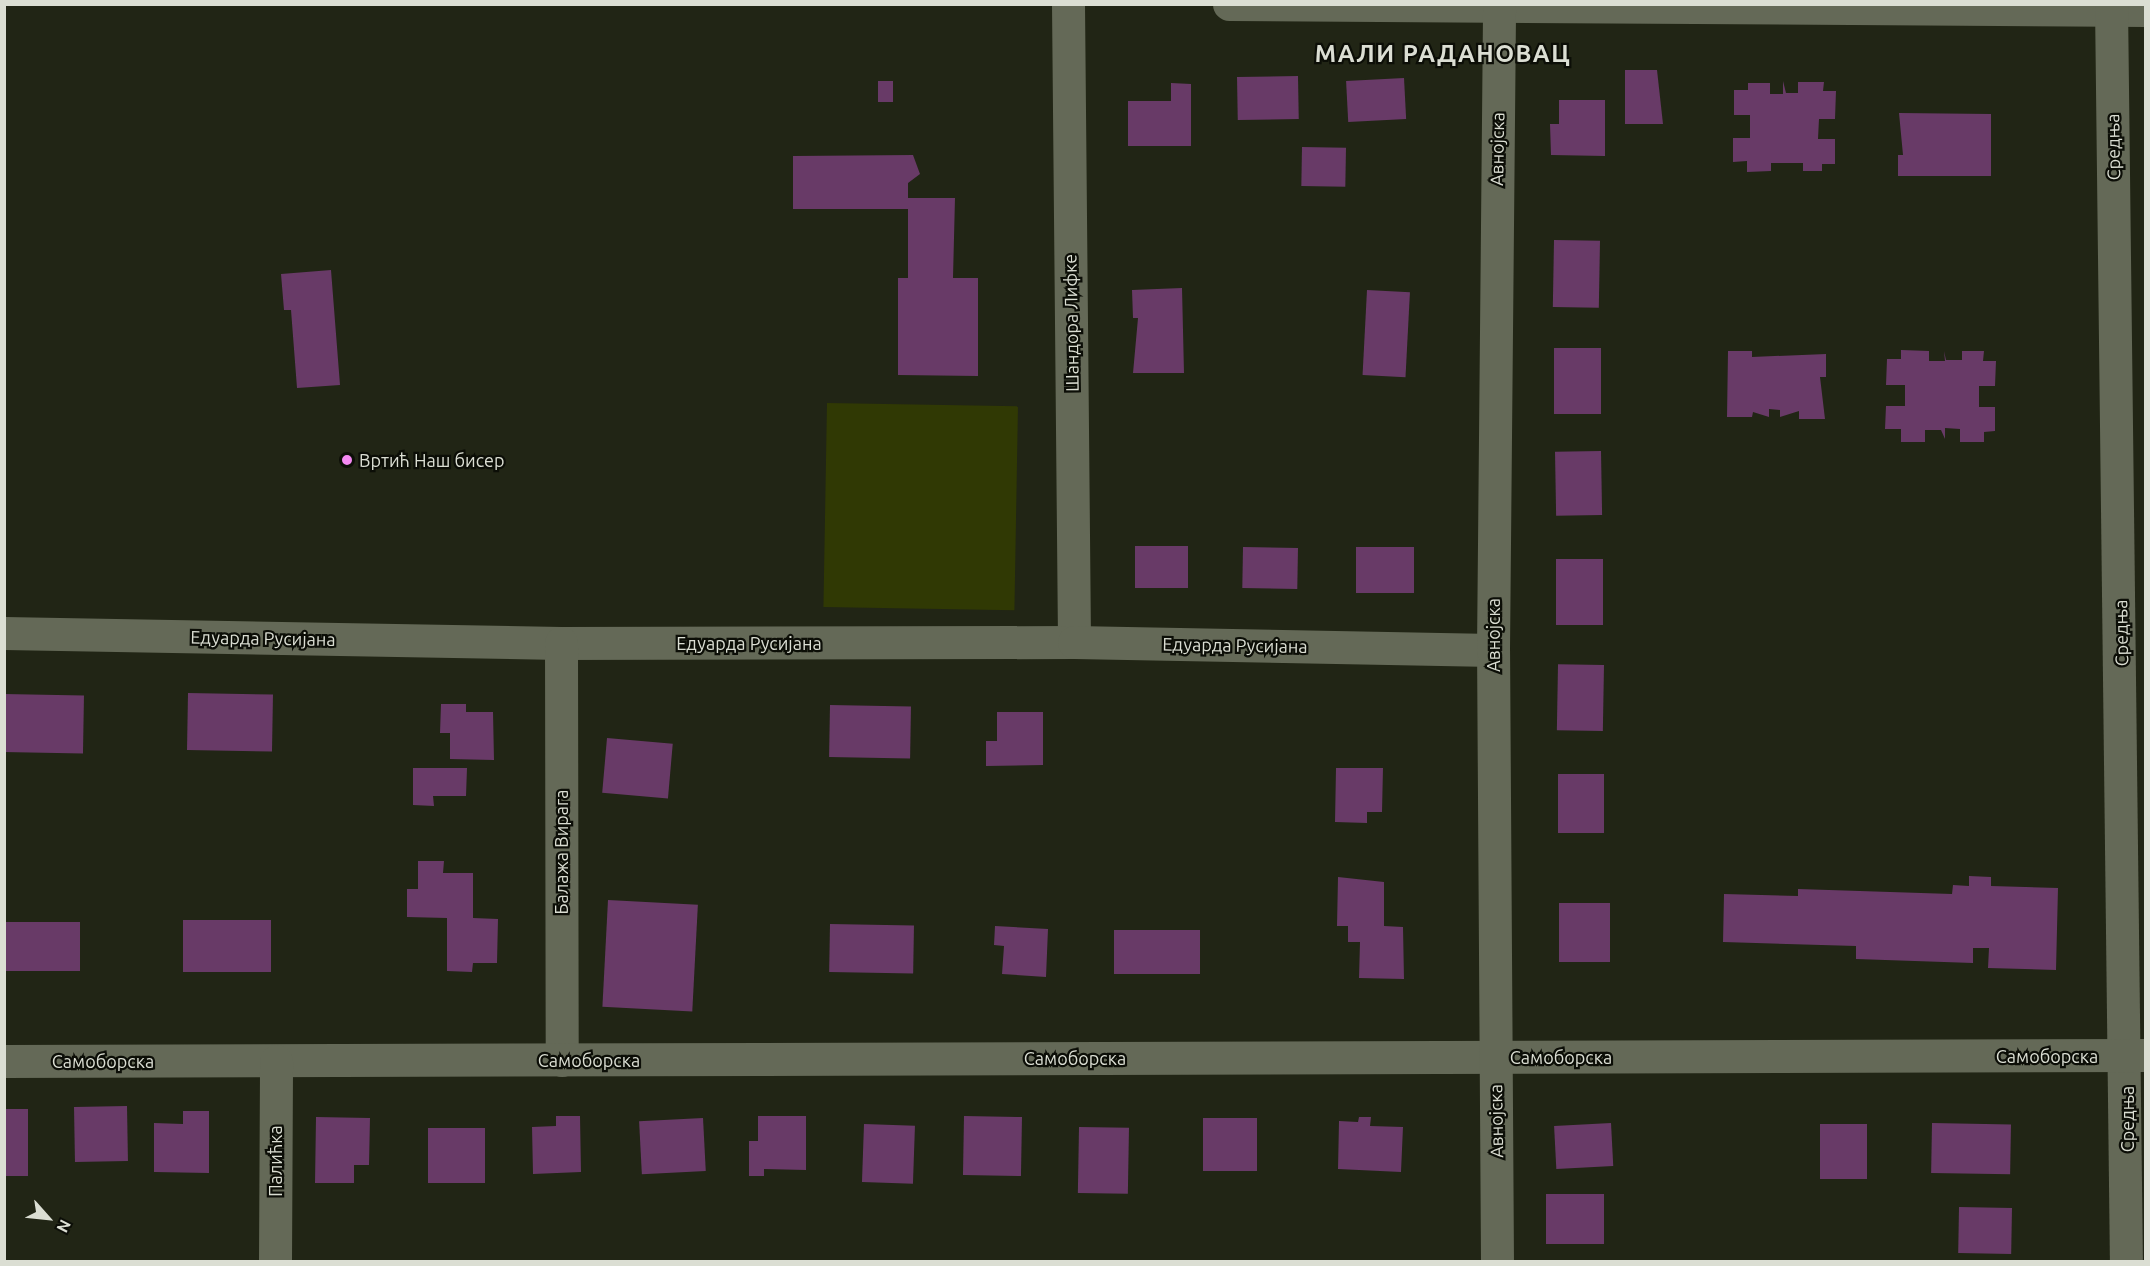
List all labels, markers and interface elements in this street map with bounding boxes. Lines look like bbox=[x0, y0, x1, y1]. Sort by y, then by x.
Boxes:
district label: МАЛИ РАДАНОВАЦ bbox=[1315, 40, 1571, 68]
street label: Авнојска bbox=[1486, 112, 1508, 186]
street label: Средња bbox=[2102, 114, 2124, 180]
street label: Шандора Лифке bbox=[1059, 254, 1083, 392]
place label: Вртић Наш бисер bbox=[359, 449, 505, 471]
marker: Вртић Наш бисер bbox=[340, 453, 354, 467]
street label: Авнојска bbox=[1482, 598, 1504, 672]
street label: Средња bbox=[2110, 600, 2132, 666]
street label: Едуарда Русијана bbox=[190, 626, 336, 650]
street label: Едуарда Русијана bbox=[676, 632, 822, 654]
street label: Едуарда Русијана bbox=[1162, 633, 1308, 657]
street label: Балажа Вирага bbox=[550, 789, 572, 915]
street label: Самоборска bbox=[1996, 1045, 2098, 1067]
street label: Самоборска bbox=[1510, 1046, 1612, 1068]
street label: Самоборска bbox=[1024, 1047, 1126, 1069]
street label: Самоборска bbox=[538, 1049, 640, 1071]
street label: Самоборска bbox=[52, 1050, 154, 1072]
street label: Авнојска bbox=[1485, 1084, 1507, 1158]
street label: Средња bbox=[2116, 1086, 2138, 1152]
street label: Палићка bbox=[264, 1125, 286, 1197]
north arrow bbox=[18, 1188, 78, 1248]
text: N bbox=[53, 1217, 75, 1236]

